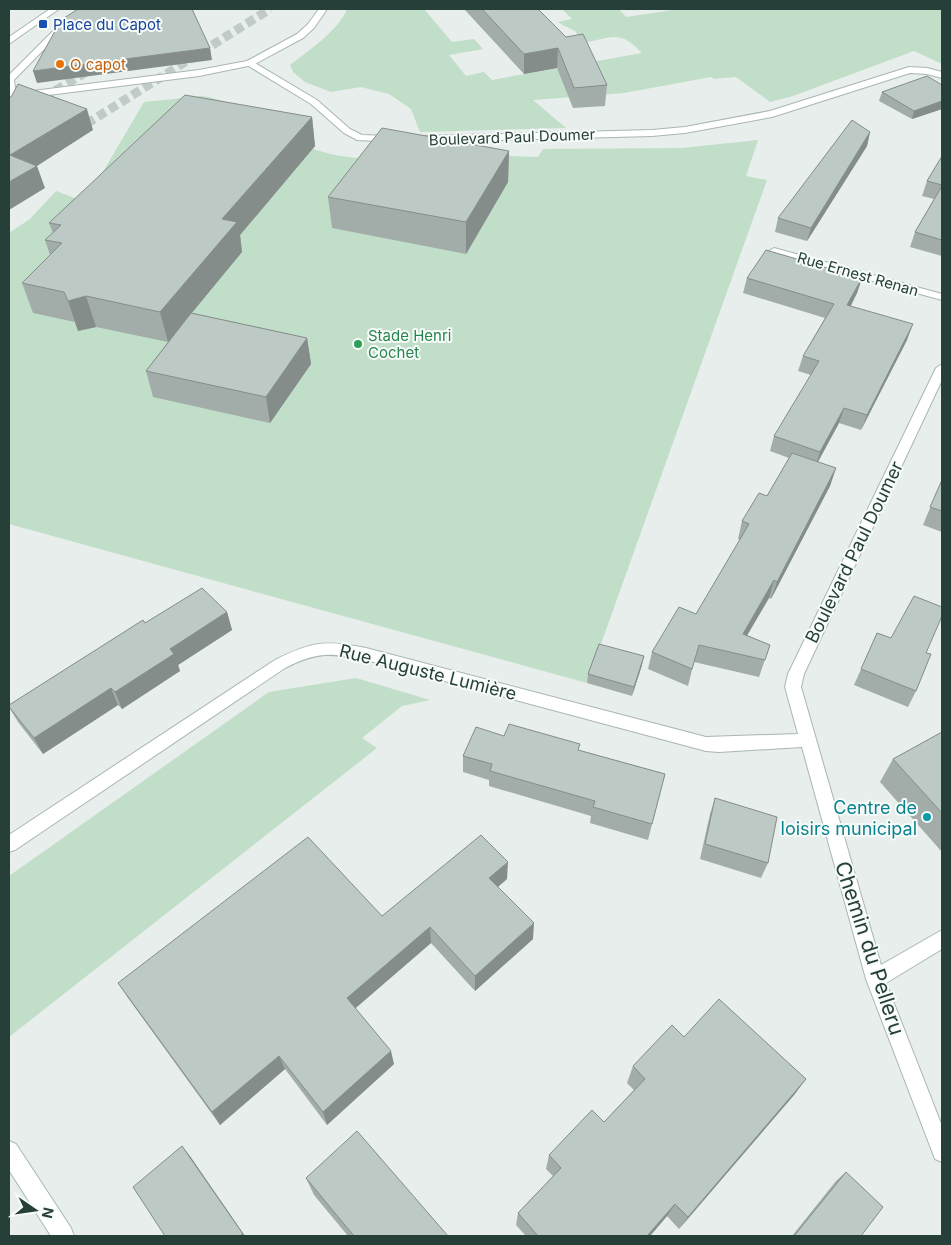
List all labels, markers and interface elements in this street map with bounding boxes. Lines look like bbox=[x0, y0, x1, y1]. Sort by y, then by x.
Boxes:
place label: Place du Capot bbox=[53, 15, 161, 34]
marker: Place du Capot bbox=[37, 18, 49, 30]
place label: O capot bbox=[70, 55, 126, 74]
marker: O capot bbox=[54, 58, 66, 70]
street label: Boulevard Paul Doumer bbox=[429, 125, 596, 149]
street label: Rue Ernest Renan bbox=[795, 248, 921, 300]
place label: Stade Henri Cochet bbox=[368, 326, 451, 362]
marker: Stade Henri Cochet bbox=[352, 338, 364, 350]
street label: Boulevard Paul Doumer bbox=[801, 458, 907, 646]
street label: Rue Auguste Lumière bbox=[337, 640, 519, 704]
place label: Centre de loisirs municipal bbox=[781, 797, 917, 839]
marker: Centre de loisirs municipal bbox=[921, 811, 933, 823]
street label: Chemin du Pelleru bbox=[830, 858, 910, 1038]
north arrow bbox=[10, 1185, 60, 1235]
text: N bbox=[39, 1206, 58, 1220]

